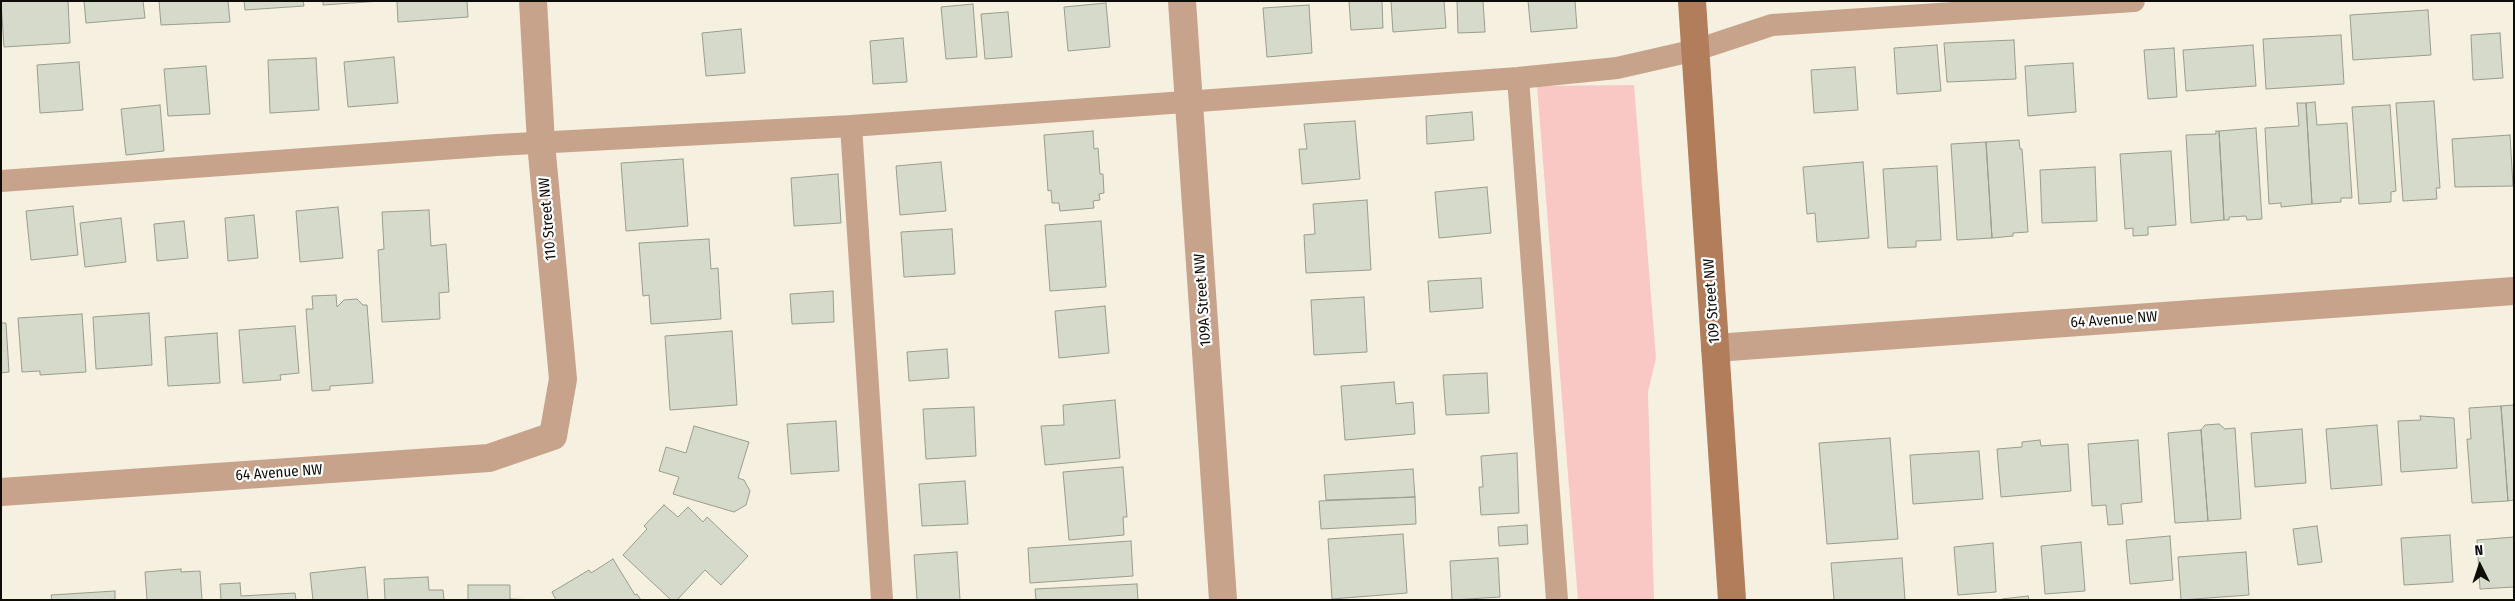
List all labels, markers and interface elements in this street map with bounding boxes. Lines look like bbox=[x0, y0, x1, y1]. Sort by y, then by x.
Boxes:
street label: 110 Street NW bbox=[535, 177, 561, 261]
street label: 109A Street NW bbox=[1191, 253, 1215, 347]
street label: 109 Street NW bbox=[1700, 258, 1724, 344]
street label: 64 Avenue NW bbox=[2070, 308, 2158, 332]
street label: 64 Avenue NW bbox=[235, 461, 323, 485]
north arrow bbox=[2455, 541, 2505, 591]
text: N bbox=[2474, 542, 2484, 559]

